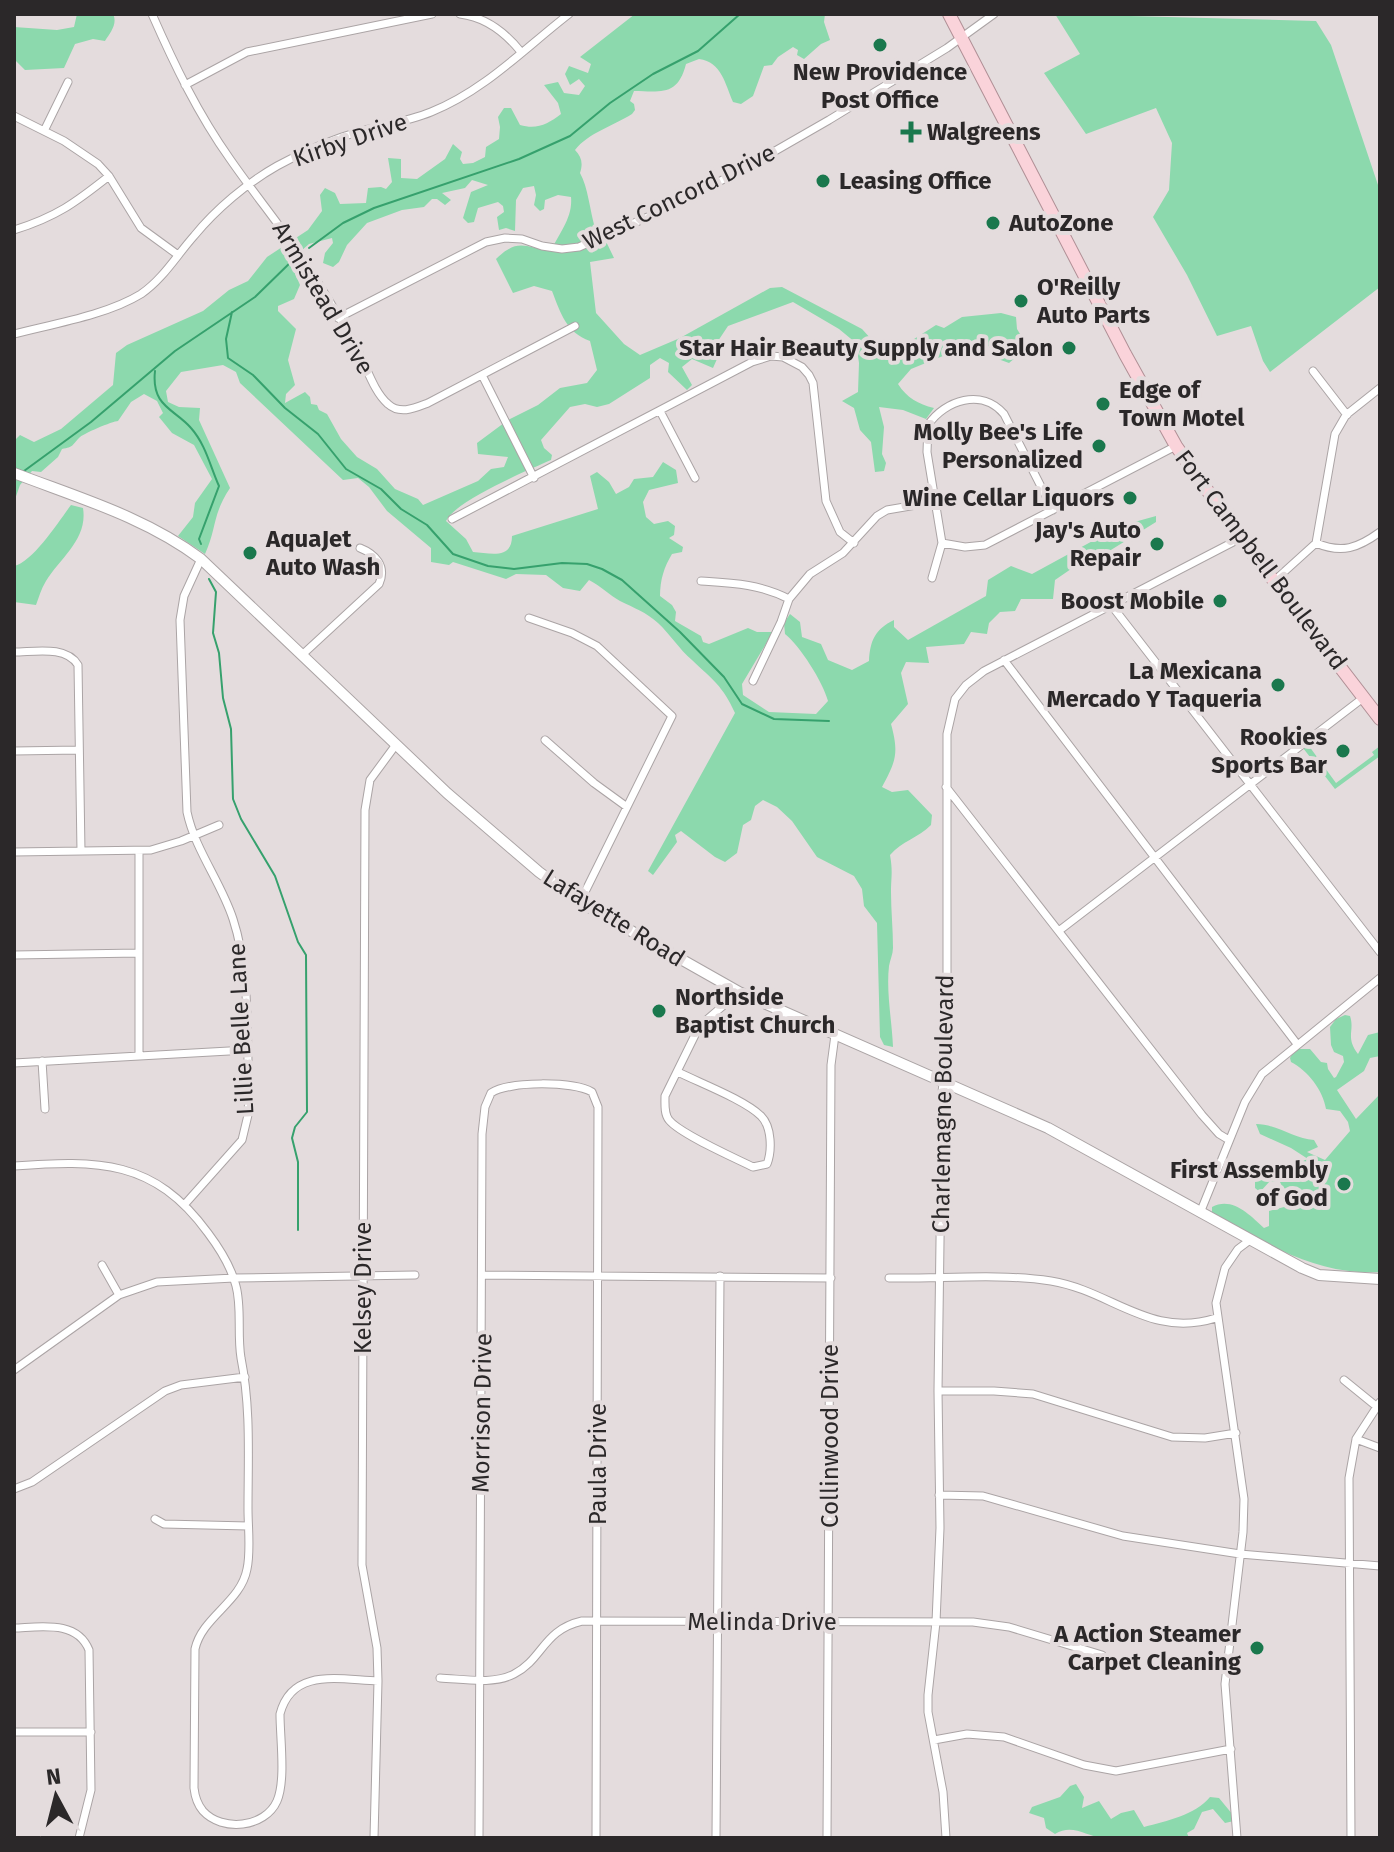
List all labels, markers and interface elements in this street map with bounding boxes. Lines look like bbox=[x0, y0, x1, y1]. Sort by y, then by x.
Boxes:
marker: New Providence Post Office bbox=[871, 36, 889, 54]
place label: New Providence Post Office bbox=[793, 58, 967, 114]
street label: Kirby Drive bbox=[289, 107, 411, 173]
place label: Walgreens bbox=[927, 118, 1041, 146]
marker: Walgreens bbox=[902, 123, 920, 141]
street label: West Concord Drive bbox=[578, 138, 780, 256]
place label: Leasing Office bbox=[839, 167, 992, 195]
marker: Leasing Office bbox=[814, 172, 832, 190]
place label: AutoZone bbox=[1008, 209, 1113, 237]
marker: AutoZone bbox=[984, 214, 1002, 232]
street label: Armistead Drive bbox=[267, 217, 379, 379]
place label: O'Reilly Auto Parts bbox=[1036, 273, 1151, 329]
marker: O'Reilly Auto Parts bbox=[1012, 292, 1030, 310]
place label: Star Hair Beauty Supply and Salon bbox=[679, 334, 1053, 362]
marker: Star Hair Beauty Supply and Salon bbox=[1060, 339, 1078, 357]
place label: Edge of Town Motel bbox=[1119, 376, 1245, 432]
marker: Edge of Town Motel bbox=[1094, 395, 1112, 413]
place label: Molly Bee's Life Personalized bbox=[914, 418, 1083, 474]
marker: Molly Bee's Life Personalized bbox=[1090, 437, 1108, 455]
street label: Fort Campbell Boulevard bbox=[1169, 445, 1353, 675]
place label: Wine Cellar Liquors bbox=[903, 484, 1114, 512]
marker: Wine Cellar Liquors bbox=[1121, 489, 1139, 507]
place label: Jay's Auto Repair bbox=[1034, 516, 1141, 572]
place label: AquaJet Auto Wash bbox=[265, 525, 380, 581]
marker: Jay's Auto Repair bbox=[1148, 535, 1166, 553]
marker: AquaJet Auto Wash bbox=[241, 544, 259, 562]
place label: Boost Mobile bbox=[1060, 587, 1204, 615]
marker: Boost Mobile bbox=[1211, 592, 1229, 610]
place label: La Mexicana Mercado Y Taqueria bbox=[1047, 657, 1262, 713]
marker: La Mexicana Mercado Y Taqueria bbox=[1269, 676, 1287, 694]
place label: Rookies Sports Bar bbox=[1211, 723, 1327, 779]
marker: Rookies Sports Bar bbox=[1334, 742, 1352, 760]
street label: Lafayette Road bbox=[538, 863, 690, 973]
street label: Lillie Belle Lane bbox=[223, 942, 259, 1116]
street label: Charlemagne Boulevard bbox=[927, 974, 959, 1234]
place label: Northside Baptist Church bbox=[675, 983, 835, 1039]
marker: Northside Baptist Church bbox=[650, 1002, 668, 1020]
place label: First Assembly of God bbox=[1170, 1156, 1329, 1212]
marker: First Assembly of God bbox=[1335, 1175, 1353, 1193]
street label: Kelsey Drive bbox=[349, 1222, 377, 1354]
street label: Morrison Drive bbox=[467, 1333, 497, 1493]
street label: Collinwood Drive bbox=[816, 1344, 844, 1528]
street label: Paula Drive bbox=[584, 1403, 612, 1525]
street label: Melinda Drive bbox=[687, 1608, 837, 1636]
place label: A Action Steamer Carpet Cleaning bbox=[1053, 1620, 1242, 1676]
marker: A Action Steamer Carpet Cleaning bbox=[1248, 1639, 1266, 1657]
north arrow bbox=[16, 1756, 96, 1836]
text: N bbox=[45, 1762, 63, 1791]

